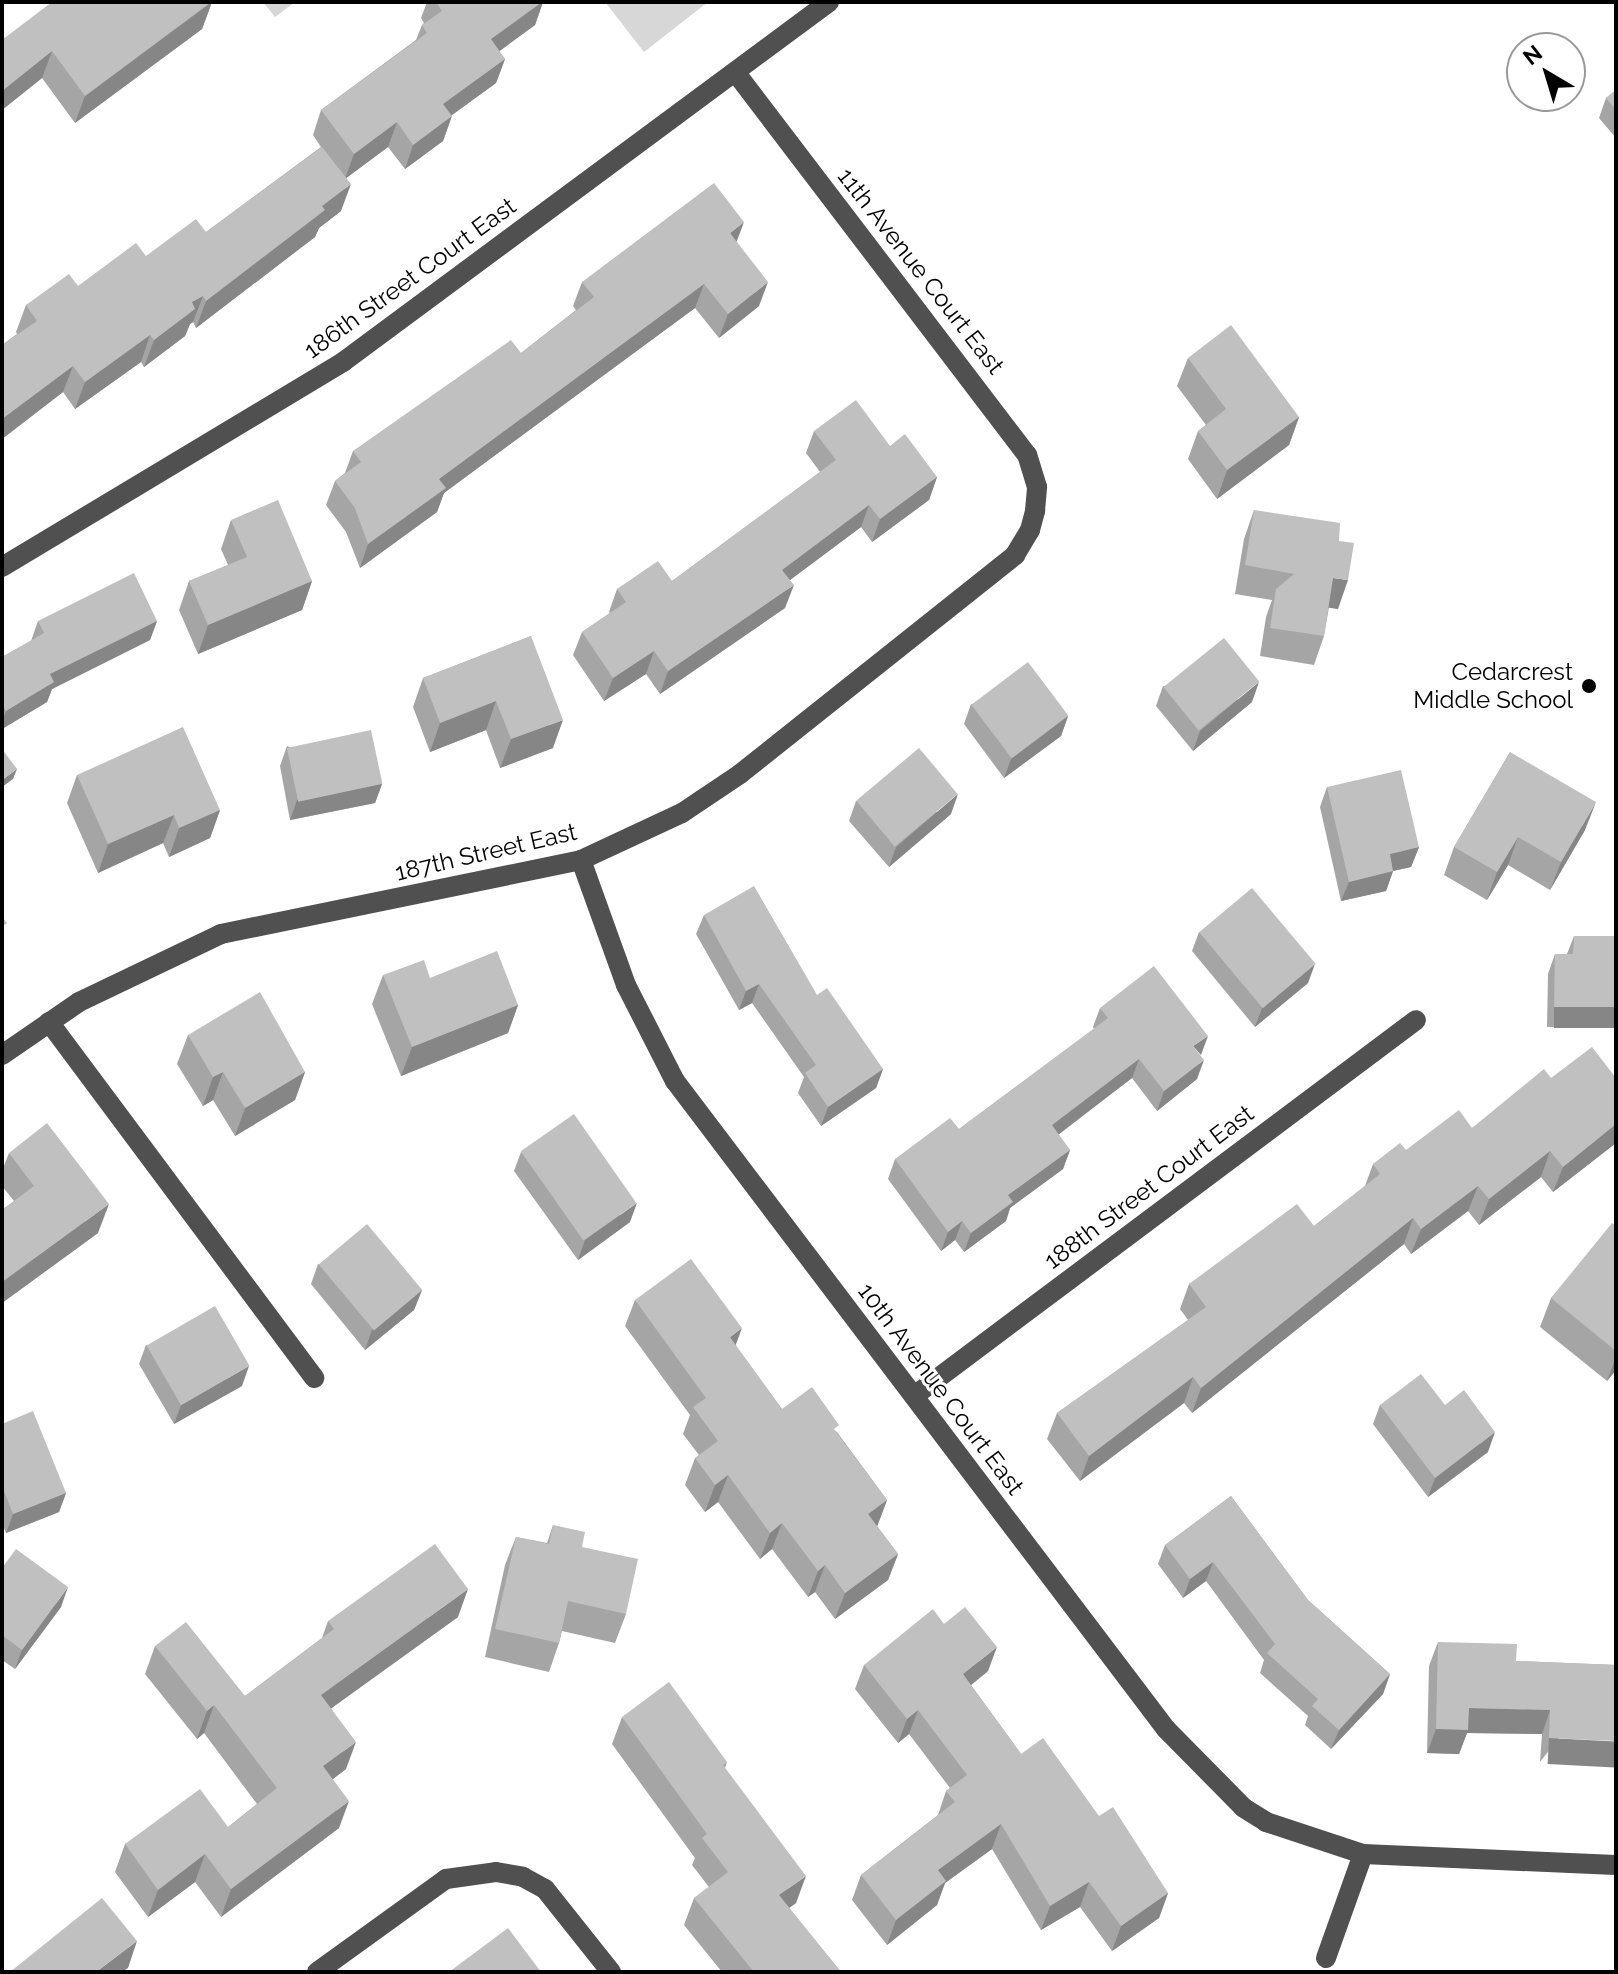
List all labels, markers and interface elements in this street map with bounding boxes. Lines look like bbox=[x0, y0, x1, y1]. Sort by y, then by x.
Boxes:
north arrow bbox=[1506, 32, 1586, 112]
text: N bbox=[1518, 39, 1547, 70]
street label: 11th Avenue Court East bbox=[832, 162, 1010, 380]
street label: 186th Street Court East bbox=[299, 192, 521, 364]
place label: Cedarcrest Middle School bbox=[1413, 658, 1573, 714]
marker: Cedarcrest Middle School bbox=[1580, 677, 1598, 695]
street label: 187th Street East bbox=[392, 817, 580, 887]
street label: 188th Street Court East bbox=[1039, 1099, 1259, 1275]
street label: 10th Avenue Court East bbox=[852, 1277, 1030, 1501]

